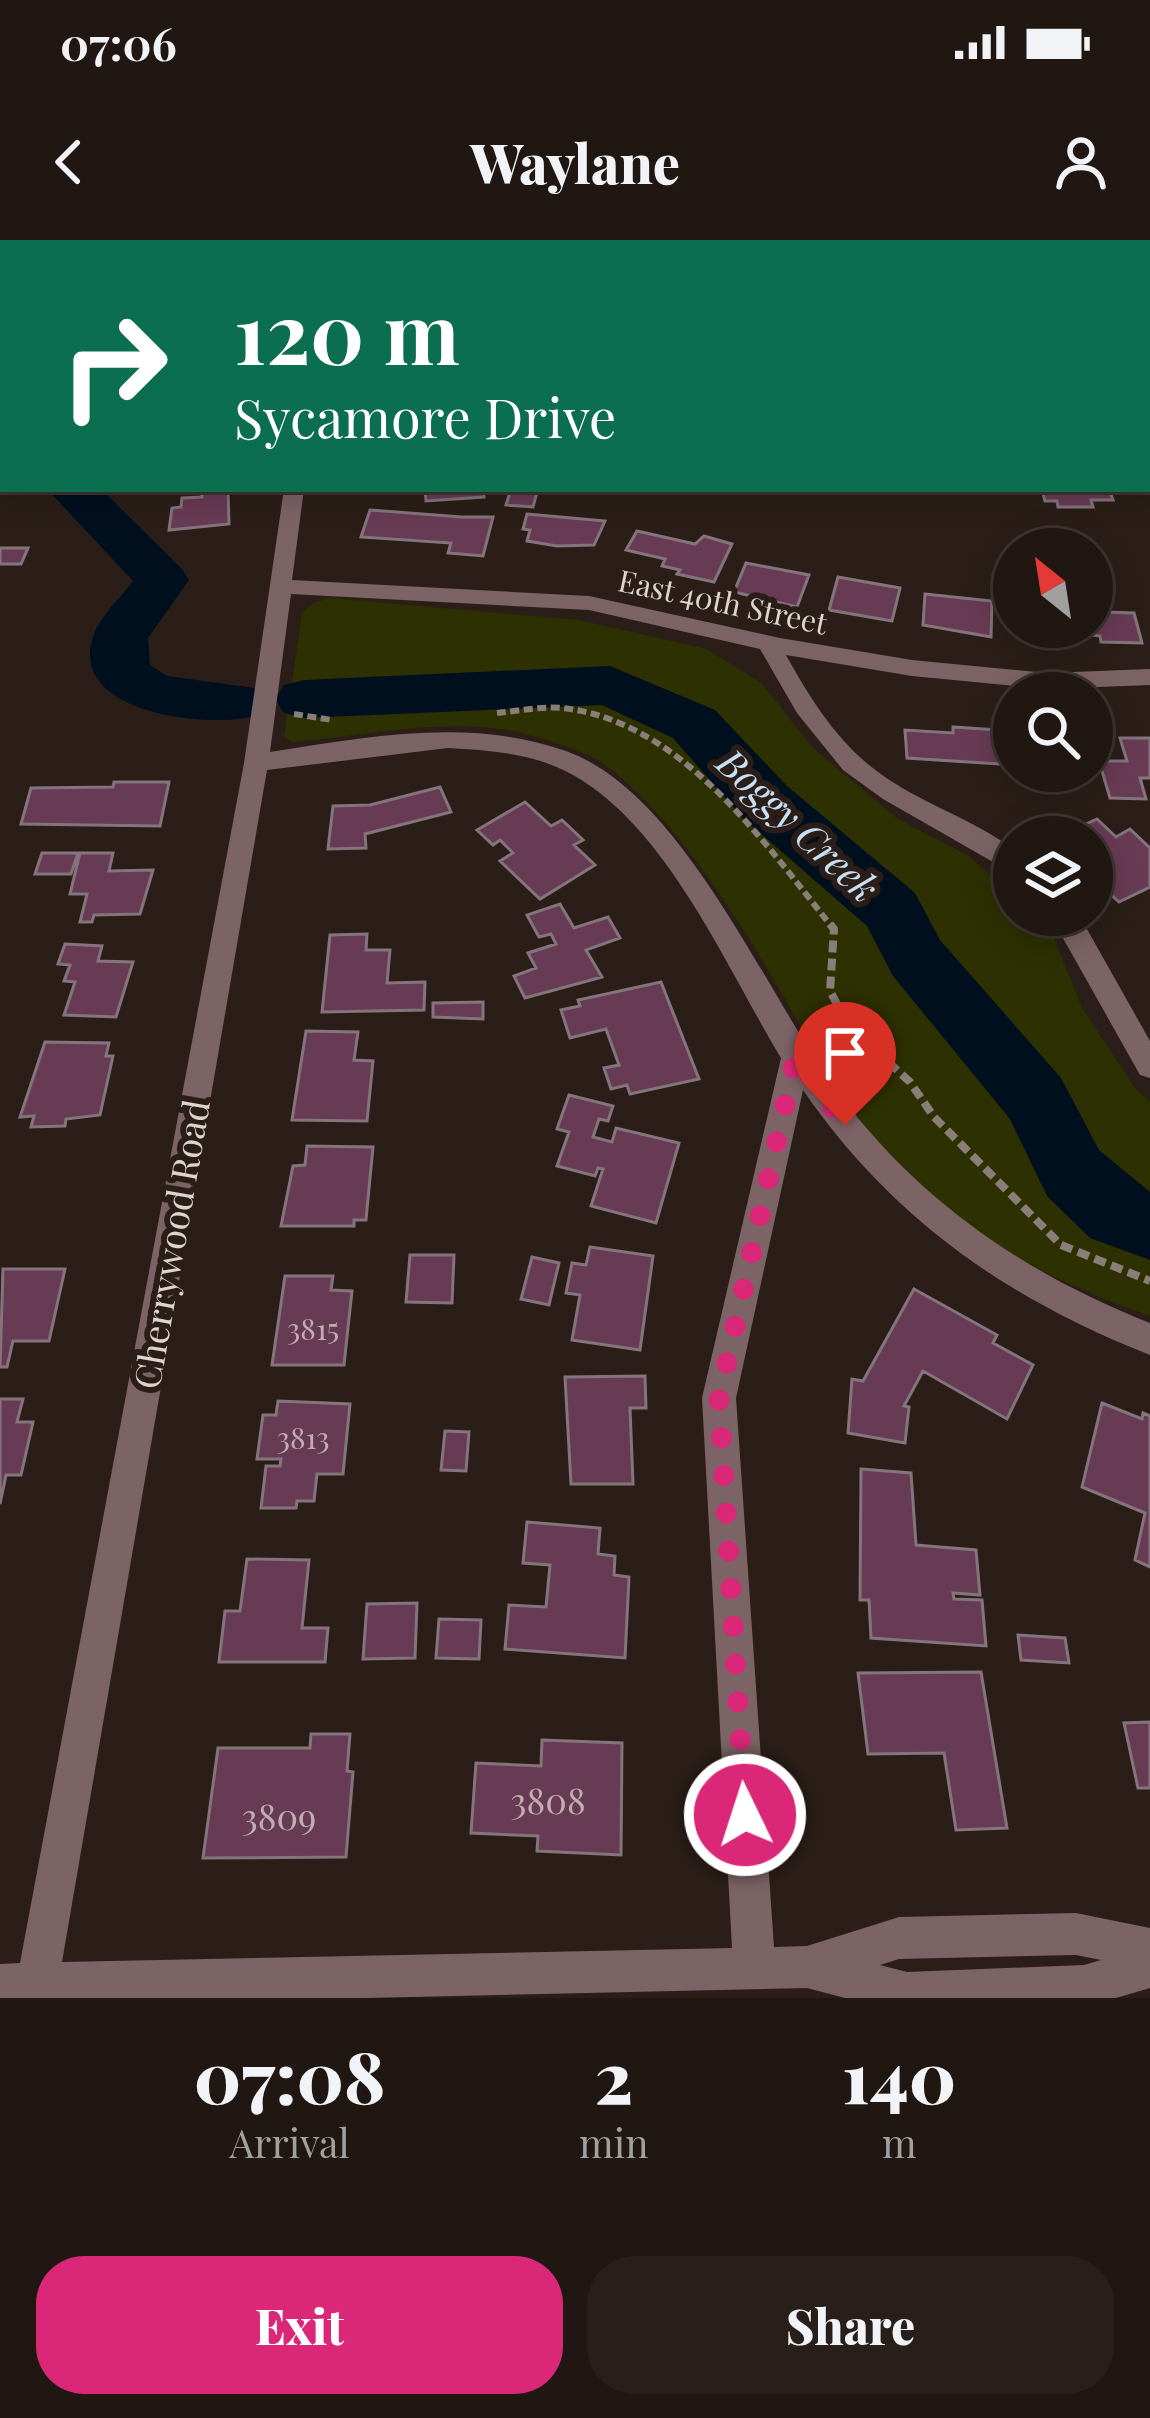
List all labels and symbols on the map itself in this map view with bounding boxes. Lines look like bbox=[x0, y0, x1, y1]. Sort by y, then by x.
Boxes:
north arrow bbox=[993, 528, 1113, 648]
street label: East 40th Street bbox=[615, 559, 832, 643]
water label: Boggy Creek bbox=[706, 734, 891, 912]
pin bbox=[794, 1002, 896, 1125]
street label: Cherrywood Road bbox=[121, 1095, 219, 1392]
house number: 3815 bbox=[287, 1308, 339, 1348]
house number: 3813 bbox=[276, 1417, 330, 1457]
position arrow bbox=[682, 1752, 808, 1878]
house number: 3808 bbox=[510, 1775, 586, 1823]
house number: 3809 bbox=[242, 1791, 316, 1839]

